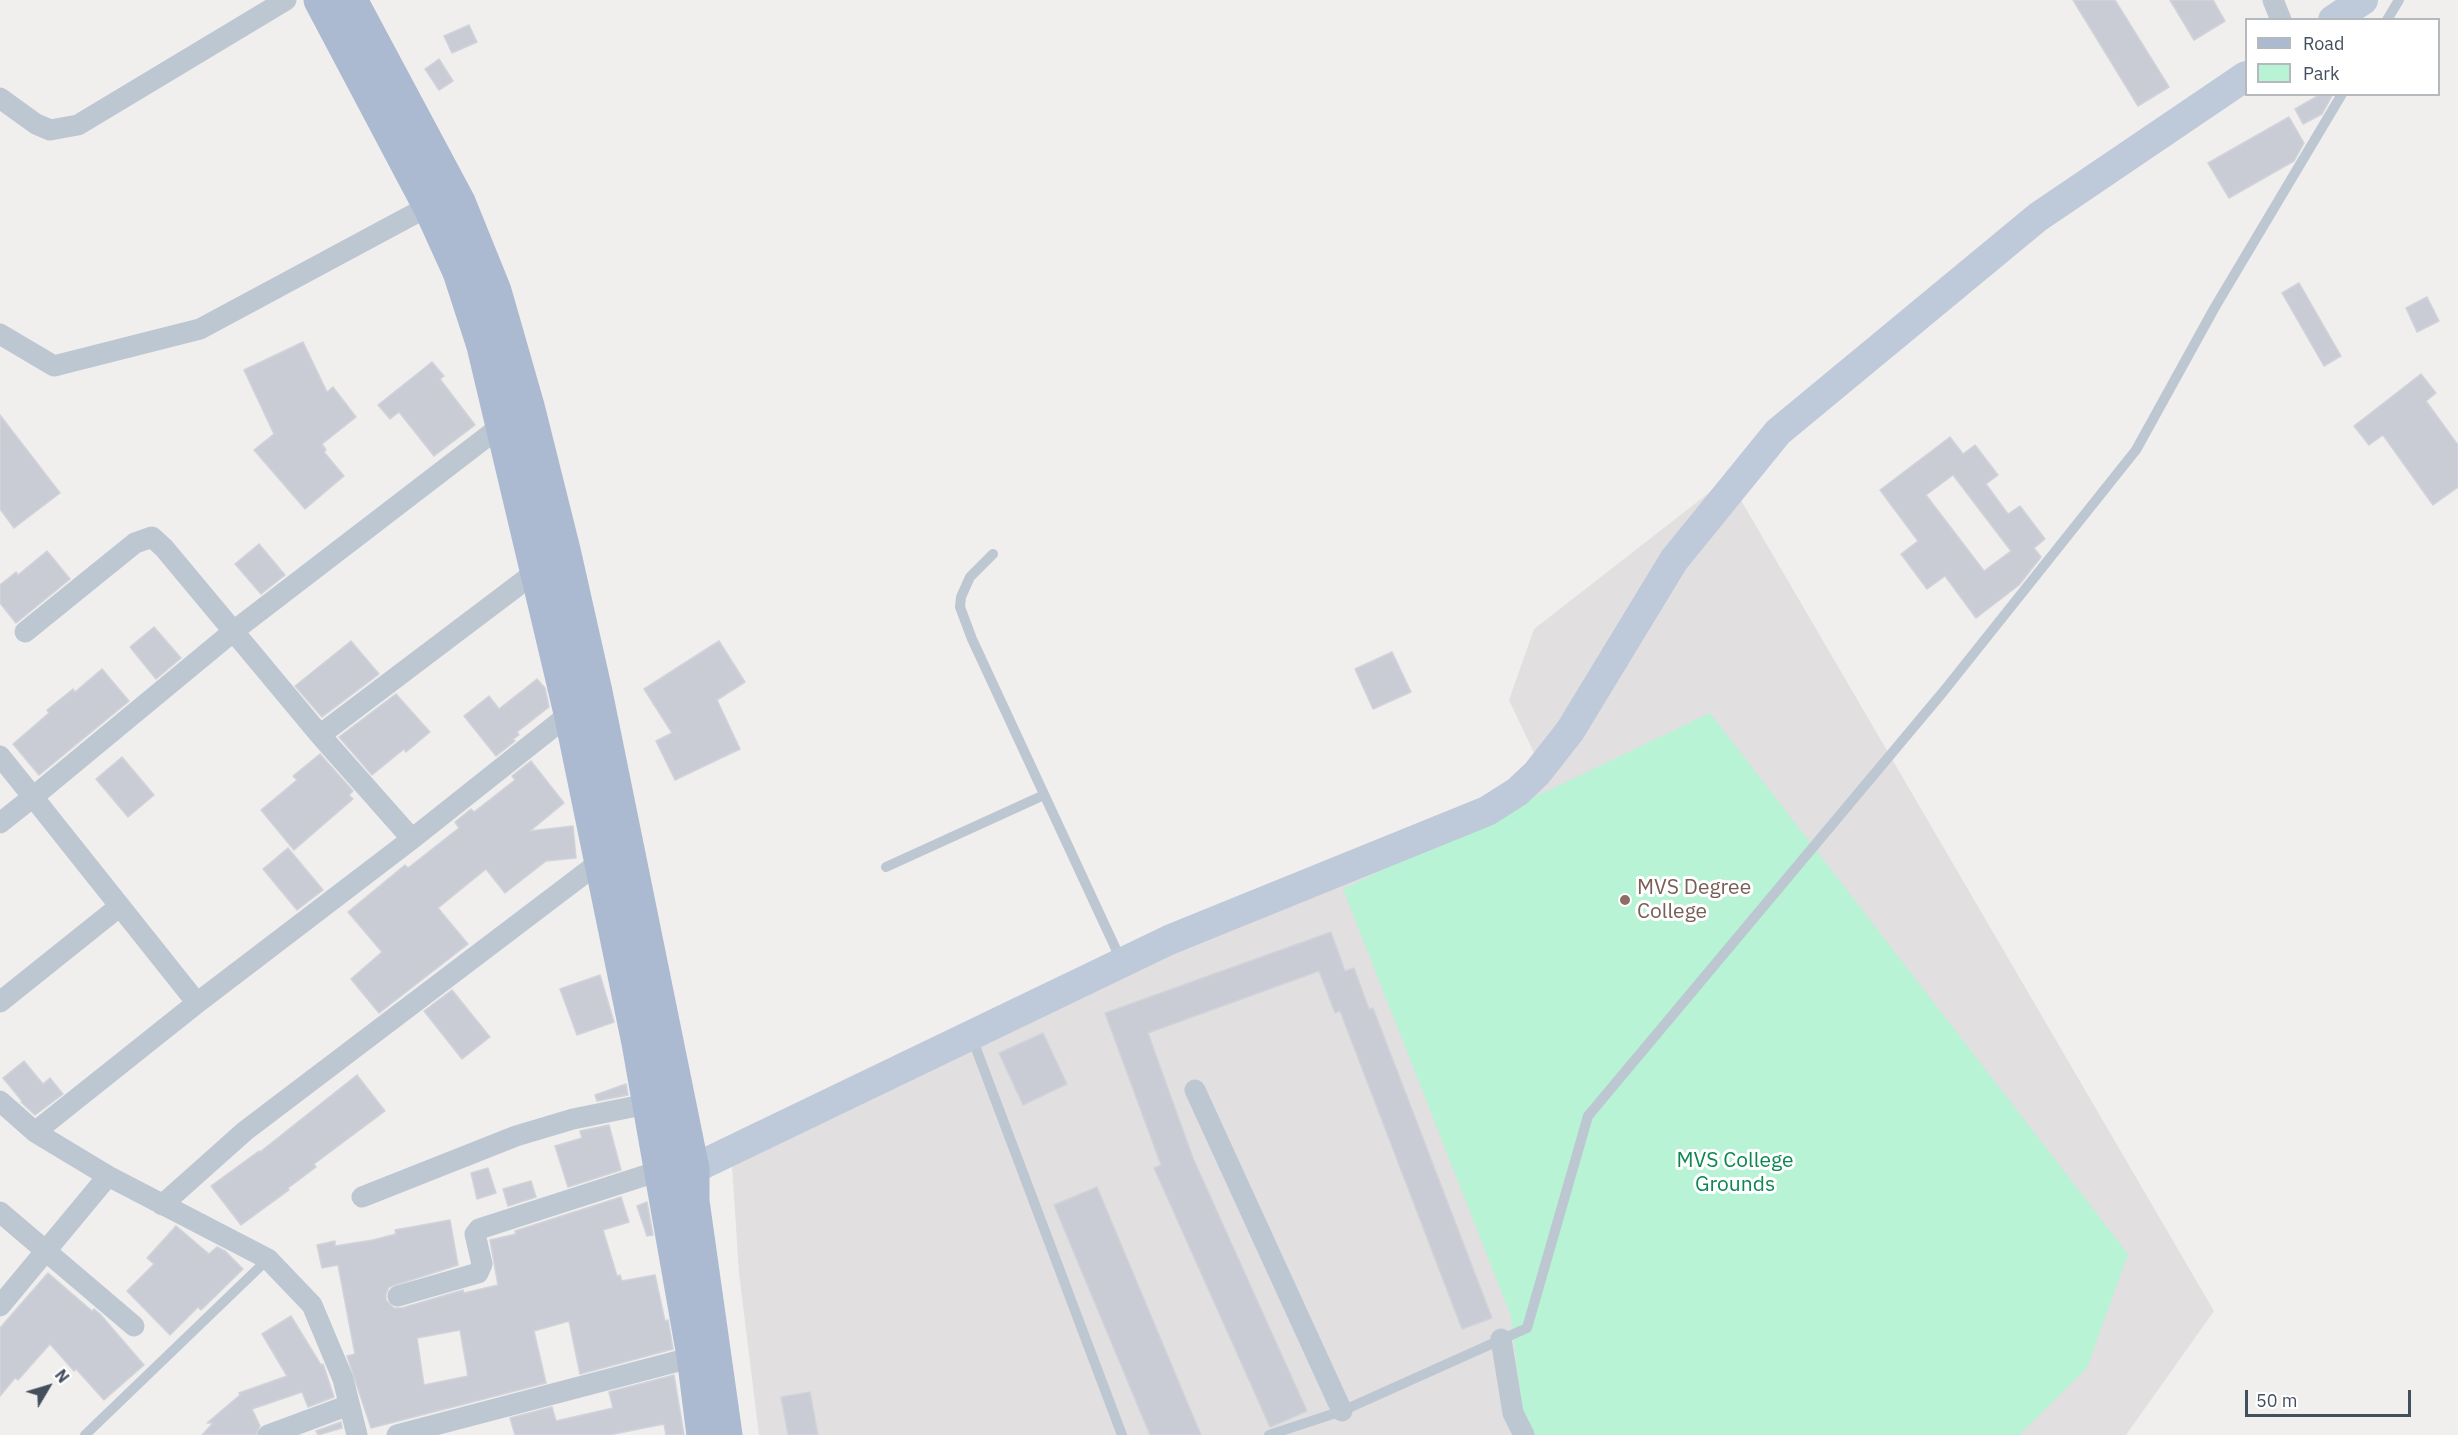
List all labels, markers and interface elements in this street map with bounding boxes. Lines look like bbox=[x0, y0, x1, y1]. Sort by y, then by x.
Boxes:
legend bbox=[2245, 18, 2440, 96]
text: Road bbox=[2303, 32, 2344, 55]
text: Park bbox=[2303, 62, 2339, 85]
place label: MVS Degree College bbox=[1637, 875, 1751, 925]
marker: MVS Degree College bbox=[1618, 893, 1632, 907]
park label: MVS College Grounds bbox=[1677, 1148, 1793, 1198]
north arrow bbox=[18, 1357, 78, 1417]
text: N bbox=[51, 1365, 74, 1387]
scale bar bbox=[2248, 1378, 2414, 1416]
text: 50 m bbox=[2256, 1389, 2298, 1412]

